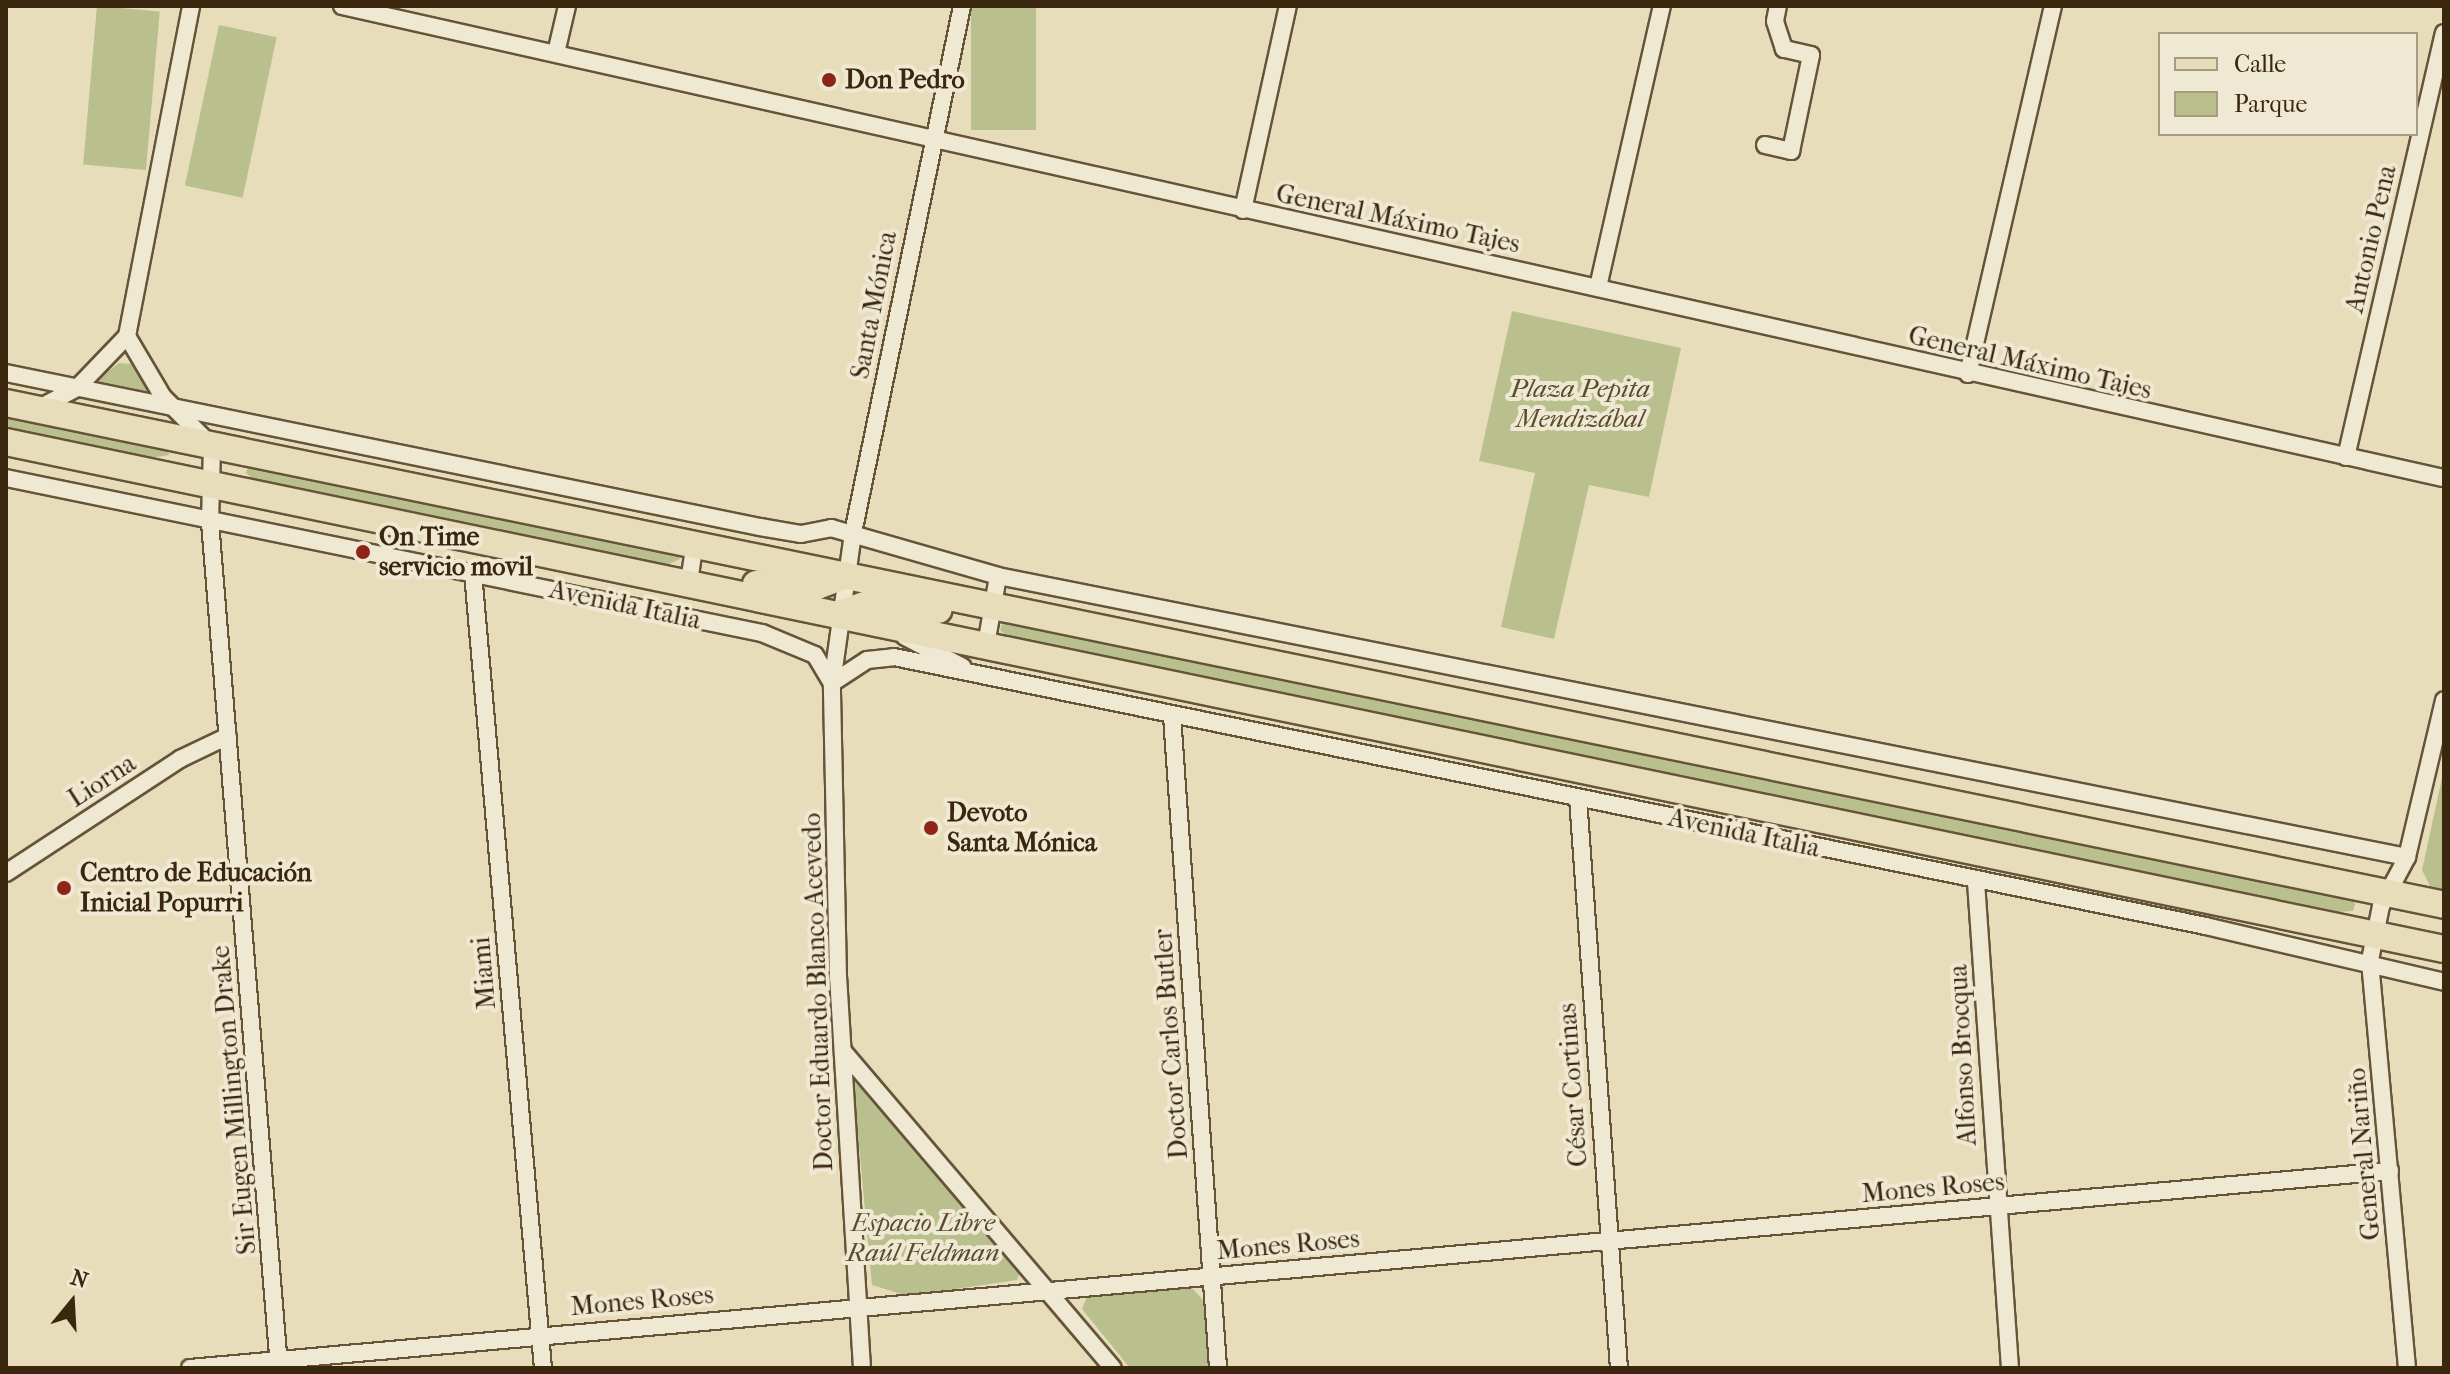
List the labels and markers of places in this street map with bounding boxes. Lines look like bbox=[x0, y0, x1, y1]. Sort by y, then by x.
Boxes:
place label: Don Pedro bbox=[845, 64, 965, 96]
marker: Don Pedro bbox=[820, 71, 838, 89]
place label: On Time servicio movil bbox=[379, 521, 533, 582]
marker: On Time servicio movil bbox=[354, 543, 372, 561]
place label: Devoto Santa Mónica bbox=[947, 797, 1097, 858]
marker: Devoto Santa Mónica bbox=[922, 819, 940, 837]
place label: Centro de Educación Inicial Popurri bbox=[80, 857, 312, 918]
marker: Centro de Educación Inicial Popurri bbox=[55, 879, 73, 897]

